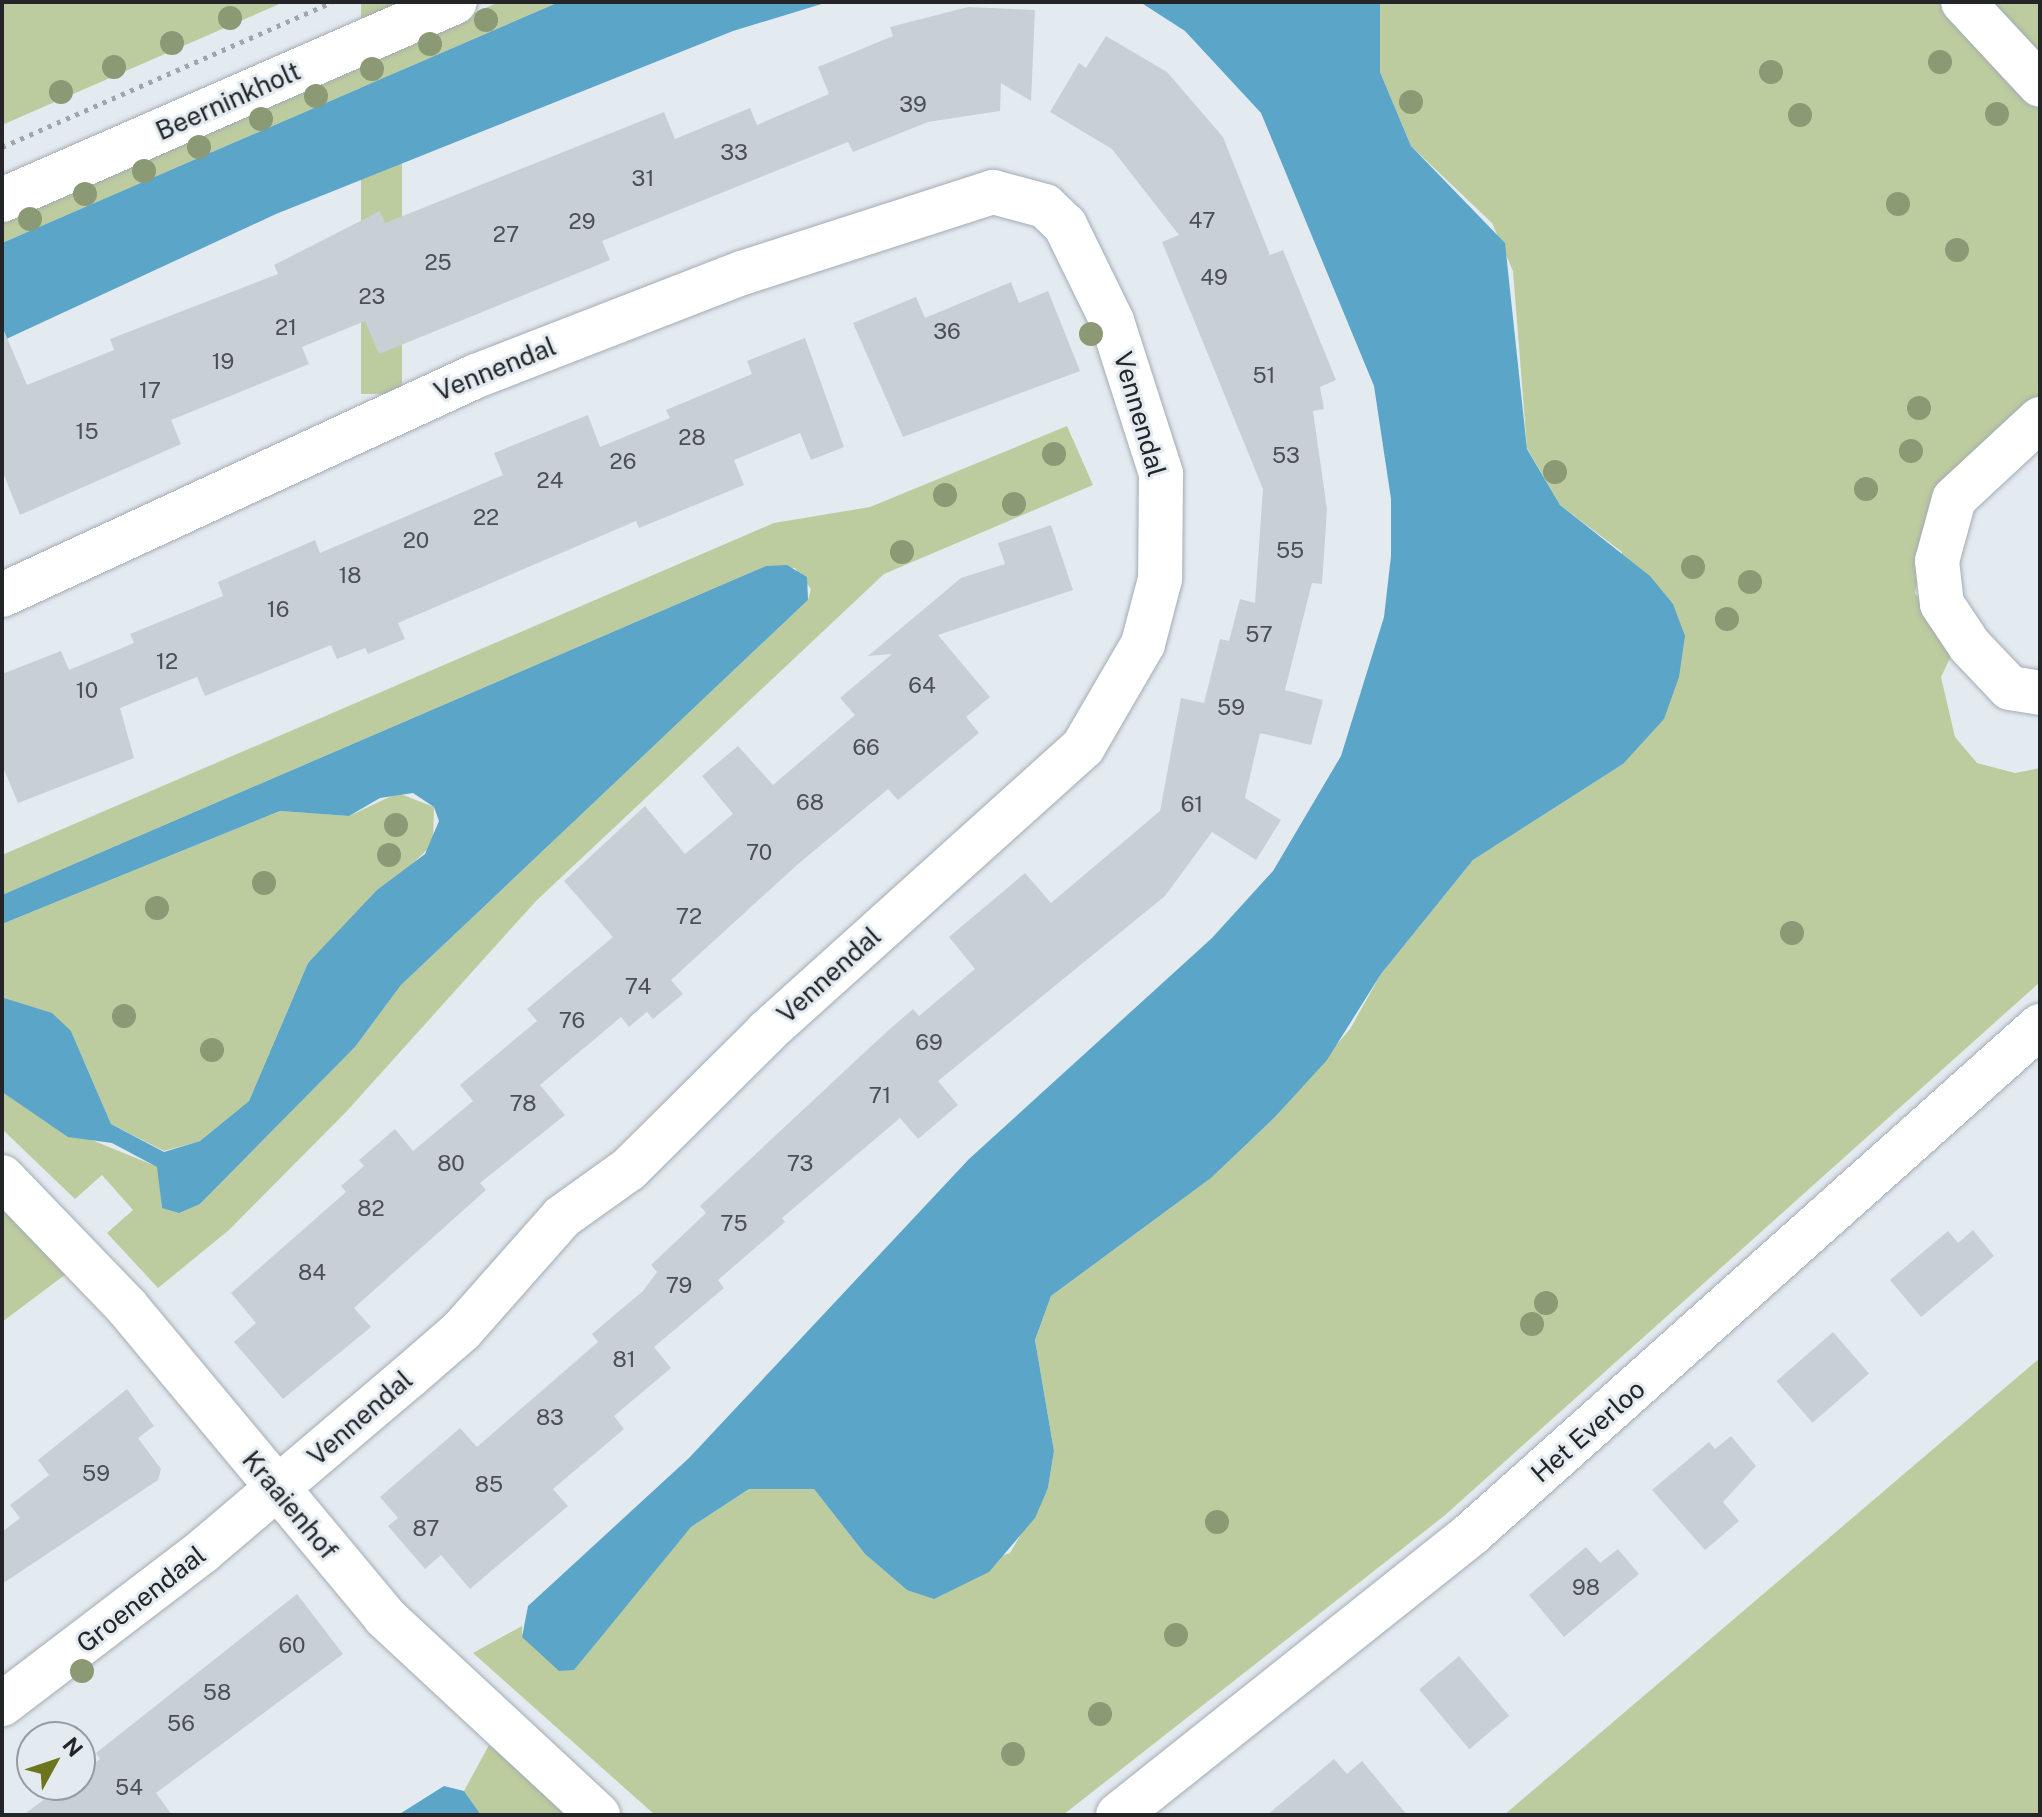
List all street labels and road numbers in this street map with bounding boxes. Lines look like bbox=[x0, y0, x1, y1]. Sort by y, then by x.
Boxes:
street label: Beerninkholt bbox=[151, 55, 305, 147]
street label: Vennendal bbox=[430, 330, 560, 408]
street label: Vennendal bbox=[1107, 348, 1173, 480]
street label: Vennendal bbox=[771, 920, 887, 1030]
street label: Vennendal bbox=[301, 1364, 419, 1472]
street label: Het Everloo bbox=[1525, 1373, 1651, 1489]
street label: Kraaienhof bbox=[236, 1444, 344, 1566]
street label: Groenendaal bbox=[70, 1539, 212, 1659]

